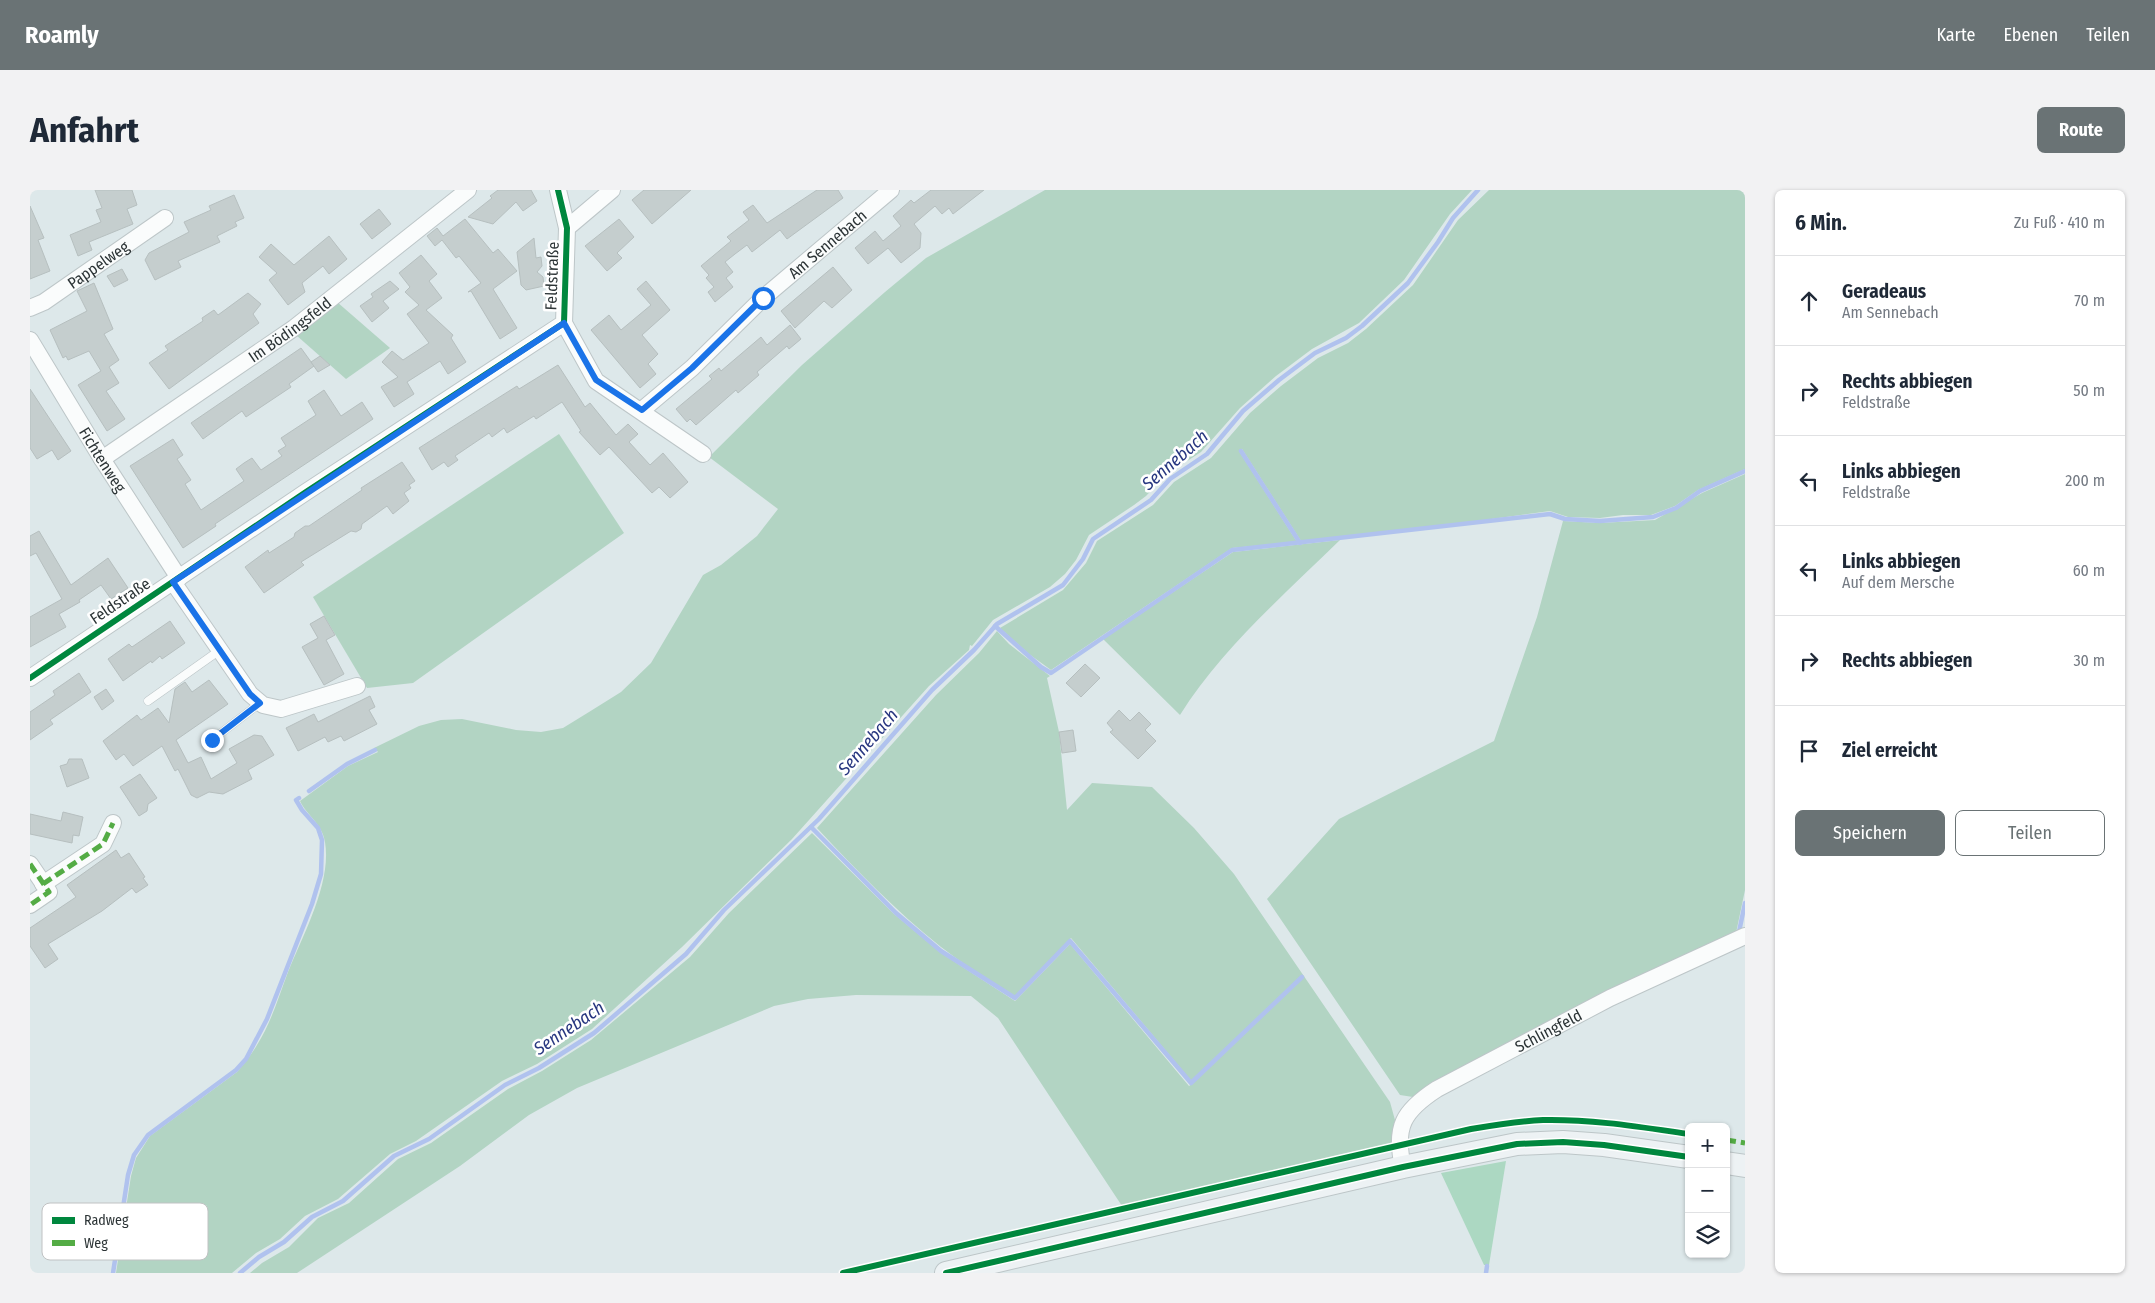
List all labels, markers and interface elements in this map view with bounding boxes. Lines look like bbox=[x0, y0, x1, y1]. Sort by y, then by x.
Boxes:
text: Roamly bbox=[25, 21, 99, 49]
text: Karte bbox=[1936, 24, 1975, 46]
text: Ebenen bbox=[2003, 24, 2058, 46]
text: Teilen bbox=[2086, 24, 2130, 46]
button: Route bbox=[2037, 107, 2125, 153]
text: Anfahrt bbox=[30, 109, 139, 151]
street label: Am Sennebach bbox=[784, 205, 870, 282]
text: 6 Min. bbox=[1795, 210, 1847, 236]
text: Zu Fuß · 410 m bbox=[2014, 213, 2105, 232]
street label: Pappelweg bbox=[64, 236, 133, 292]
street label: Feldstraße bbox=[541, 241, 563, 311]
text: Geradeaus bbox=[1842, 280, 1926, 303]
route start bbox=[752, 287, 775, 310]
icon: ahead bbox=[1795, 287, 1823, 315]
text: 70 m bbox=[2074, 291, 2105, 310]
street label: Im Bödingsfeld bbox=[244, 293, 335, 366]
text: Am Sennebach bbox=[1842, 303, 1939, 322]
text: Rechts abbiegen bbox=[1842, 370, 1972, 393]
icon: right bbox=[1795, 377, 1823, 405]
text: 50 m bbox=[2073, 381, 2105, 400]
text: Feldstraße bbox=[1842, 393, 1911, 412]
street label: Fichtenweg bbox=[75, 424, 131, 496]
water label: Sennebach bbox=[1137, 425, 1213, 495]
text: Links abbiegen bbox=[1842, 460, 1961, 483]
icon: left bbox=[1795, 467, 1823, 495]
text: 200 m bbox=[2065, 471, 2105, 490]
text: Feldstraße bbox=[1842, 483, 1911, 502]
text: Links abbiegen bbox=[1842, 550, 1961, 573]
icon: left bbox=[1795, 557, 1823, 585]
text: 60 m bbox=[2073, 561, 2105, 580]
text: Auf dem Mersche bbox=[1842, 573, 1955, 592]
street label: Feldstraße bbox=[86, 574, 154, 628]
icon: right bbox=[1795, 647, 1823, 675]
text: Rechts abbiegen bbox=[1842, 649, 1972, 672]
text: 30 m bbox=[2073, 651, 2105, 670]
water label: Sennebach bbox=[833, 704, 903, 780]
route end bbox=[201, 729, 224, 752]
icon: arrive bbox=[1795, 737, 1823, 765]
text: Ziel erreicht bbox=[1842, 739, 1938, 762]
button: Speichern bbox=[1795, 810, 1945, 856]
button: Teilen bbox=[1955, 810, 2105, 856]
water label: Sennebach bbox=[529, 996, 609, 1060]
street label: Schlingfeld bbox=[1512, 1005, 1585, 1056]
map controls bbox=[1685, 1123, 1730, 1258]
button: + bbox=[1685, 1123, 1730, 1168]
button: − bbox=[1685, 1168, 1730, 1213]
legend bbox=[42, 1203, 208, 1260]
text: Radweg bbox=[84, 1212, 129, 1229]
button: layers bbox=[1685, 1213, 1730, 1258]
text: Weg bbox=[84, 1235, 108, 1252]

